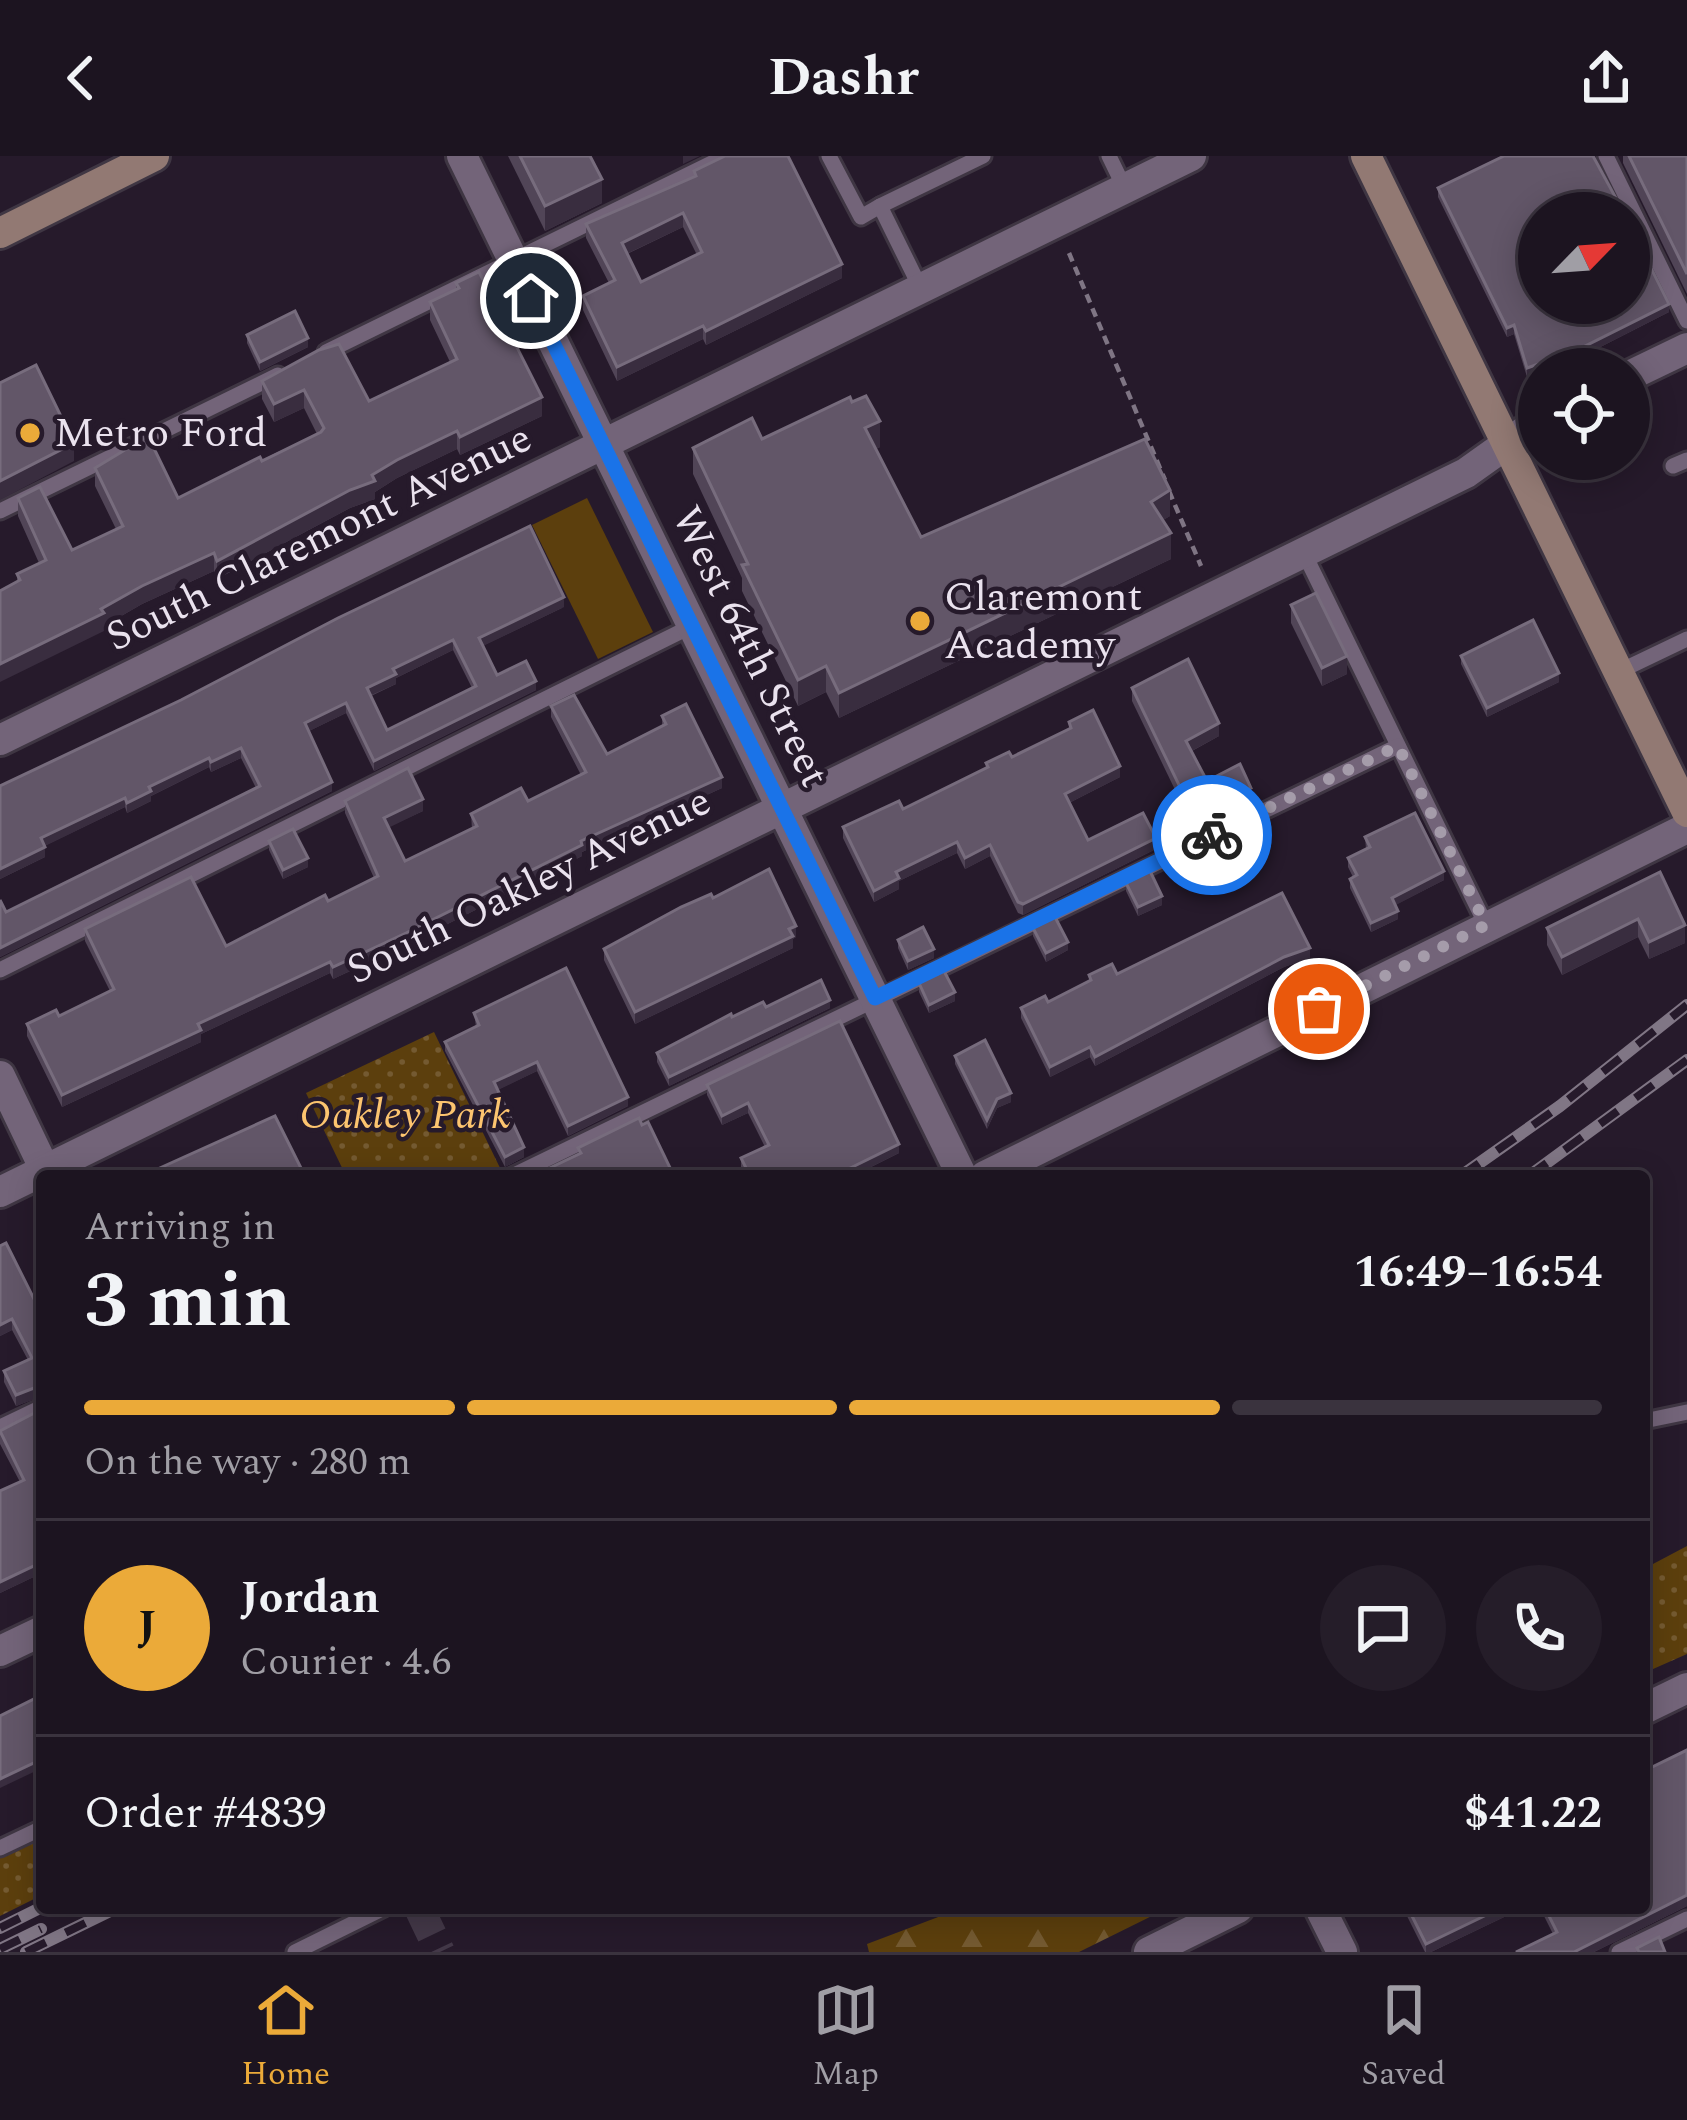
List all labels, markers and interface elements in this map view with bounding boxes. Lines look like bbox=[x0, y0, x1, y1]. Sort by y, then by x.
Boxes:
text: Dashr bbox=[768, 37, 919, 119]
icon: back bbox=[48, 45, 114, 111]
icon: share bbox=[1573, 45, 1639, 111]
north arrow bbox=[1518, 192, 1650, 324]
map controls bbox=[1518, 192, 1650, 480]
pin bbox=[480, 247, 582, 349]
icon: home bbox=[498, 265, 564, 331]
button: locate bbox=[1518, 348, 1650, 480]
place label: Metro Ford bbox=[54, 402, 267, 465]
street label: South Claremont Avenue bbox=[95, 407, 543, 669]
marker: Metro Ford bbox=[17, 420, 43, 446]
street label: West 64th Street bbox=[655, 496, 845, 798]
place label: Claremont Academy bbox=[944, 566, 1143, 677]
marker: Claremont Academy bbox=[907, 608, 933, 634]
street label: South Oakley Avenue bbox=[336, 770, 722, 1002]
courier bbox=[1152, 775, 1272, 895]
icon: bike bbox=[1179, 802, 1245, 868]
pin bbox=[1268, 958, 1370, 1060]
icon: bag bbox=[1286, 976, 1352, 1042]
park label: Oakley Park bbox=[299, 1084, 511, 1147]
text: Arriving in bbox=[84, 1198, 276, 1257]
text: 16:49–16:54 bbox=[1353, 1238, 1602, 1307]
text: 3 min bbox=[84, 1242, 292, 1361]
text: On the way · 280 m bbox=[84, 1433, 411, 1492]
text: Jordan bbox=[240, 1564, 380, 1633]
button: chat bbox=[1320, 1565, 1446, 1691]
button: phone bbox=[1476, 1565, 1602, 1691]
text: J bbox=[137, 1593, 157, 1662]
text: Courier · 4.6 bbox=[240, 1633, 451, 1692]
text: Order #4839 bbox=[84, 1779, 327, 1848]
text: $41.22 bbox=[1464, 1779, 1602, 1848]
tab: Home bbox=[241, 1977, 330, 2099]
tab: Map bbox=[812, 1977, 879, 2099]
tab: Saved bbox=[1361, 1977, 1446, 2099]

